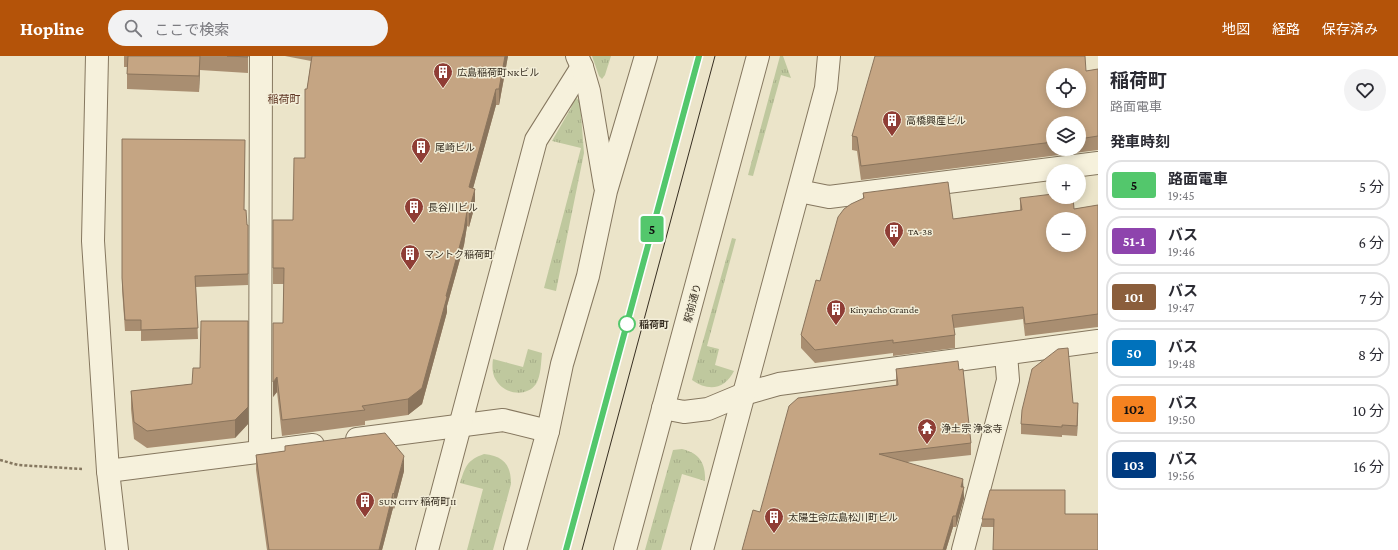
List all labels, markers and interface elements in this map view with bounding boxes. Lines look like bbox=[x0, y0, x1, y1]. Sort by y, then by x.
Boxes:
search box bbox=[108, 10, 388, 46]
icon: search bbox=[122, 17, 144, 39]
text: Hopline bbox=[20, 18, 84, 39]
text: 地図 bbox=[1222, 21, 1250, 37]
text: 経路 bbox=[1272, 21, 1300, 37]
text: 保存済み bbox=[1322, 21, 1378, 37]
text: ここで検索 bbox=[154, 22, 229, 38]
building icon: 広島稲荷町NKビル bbox=[432, 61, 454, 89]
place label: 広島稲荷町NKビル bbox=[457, 67, 539, 78]
map controls bbox=[1046, 68, 1086, 252]
button: locate bbox=[1046, 68, 1086, 108]
button: heart bbox=[1344, 69, 1386, 111]
text: 稲荷町 bbox=[1110, 70, 1167, 91]
district label: 稲荷町 bbox=[268, 93, 301, 105]
text: 路面電車 bbox=[1110, 99, 1162, 114]
building icon: 高橋興産ビル bbox=[881, 109, 903, 137]
place label: 高橋興産ビル bbox=[906, 115, 966, 126]
button: layers bbox=[1046, 116, 1086, 156]
text: 発車時刻 bbox=[1110, 134, 1170, 150]
building icon: 尾崎ビル bbox=[410, 136, 432, 164]
place label: 尾崎ビル bbox=[435, 142, 475, 153]
button: + bbox=[1046, 164, 1086, 204]
text: 路面電車 bbox=[1168, 171, 1228, 187]
text: 5 bbox=[1131, 177, 1137, 193]
text: 5 分 bbox=[1359, 179, 1384, 195]
text: 19:45 bbox=[1168, 188, 1195, 203]
building icon: 長谷川ビル bbox=[403, 196, 425, 224]
place label: 長谷川ビル bbox=[428, 202, 478, 213]
button: − bbox=[1046, 212, 1086, 252]
line badge: 5 bbox=[639, 216, 665, 242]
building icon: TA-38 bbox=[883, 220, 905, 248]
text: 5 bbox=[649, 221, 655, 237]
place label: TA-38 bbox=[908, 226, 932, 237]
text: バス bbox=[1168, 227, 1198, 243]
text: 51-1 bbox=[1123, 233, 1145, 249]
text: 6 分 bbox=[1359, 235, 1384, 251]
building icon: マントク稲荷町 bbox=[399, 243, 421, 271]
text: 19:46 bbox=[1168, 244, 1195, 259]
place label: マントク稲荷町 bbox=[424, 249, 494, 260]
street label: 駅前通り bbox=[682, 282, 703, 324]
text: バス bbox=[1168, 283, 1198, 299]
text: 101 bbox=[1125, 289, 1143, 305]
text: 7 分 bbox=[1359, 291, 1384, 307]
building icon: Kinyacho Grande bbox=[825, 298, 847, 326]
text: 19:47 bbox=[1168, 300, 1194, 315]
place label: Kinyacho Grande bbox=[850, 304, 919, 315]
marker: 稲荷町 bbox=[618, 315, 636, 333]
place label: 稲荷町 bbox=[639, 319, 669, 330]
text: バス bbox=[1168, 339, 1198, 355]
text: 50 bbox=[1126, 345, 1142, 361]
text: 8 分 bbox=[1358, 347, 1384, 363]
text: 19:48 bbox=[1168, 356, 1196, 371]
text: バス bbox=[1168, 395, 1198, 411]
text: 102 bbox=[1124, 401, 1144, 417]
text: 10 分 bbox=[1353, 403, 1384, 419]
text: 19:50 bbox=[1168, 412, 1195, 427]
temple icon: 浄土宗 浄念寺 bbox=[916, 417, 938, 445]
place label: 浄土宗 浄念寺 bbox=[941, 423, 1003, 434]
text: バス bbox=[1168, 451, 1198, 467]
text: 103 bbox=[1124, 457, 1144, 473]
text: 16 分 bbox=[1354, 459, 1384, 475]
text: 19:56 bbox=[1168, 468, 1195, 483]
building icon: SUN CITY 稲荷町II bbox=[354, 490, 376, 518]
place label: SUN CITY 稲荷町II bbox=[379, 496, 456, 507]
building icon: 太陽生命広島松川町ビル bbox=[763, 506, 785, 534]
place label: 太陽生命広島松川町ビル bbox=[788, 512, 898, 523]

